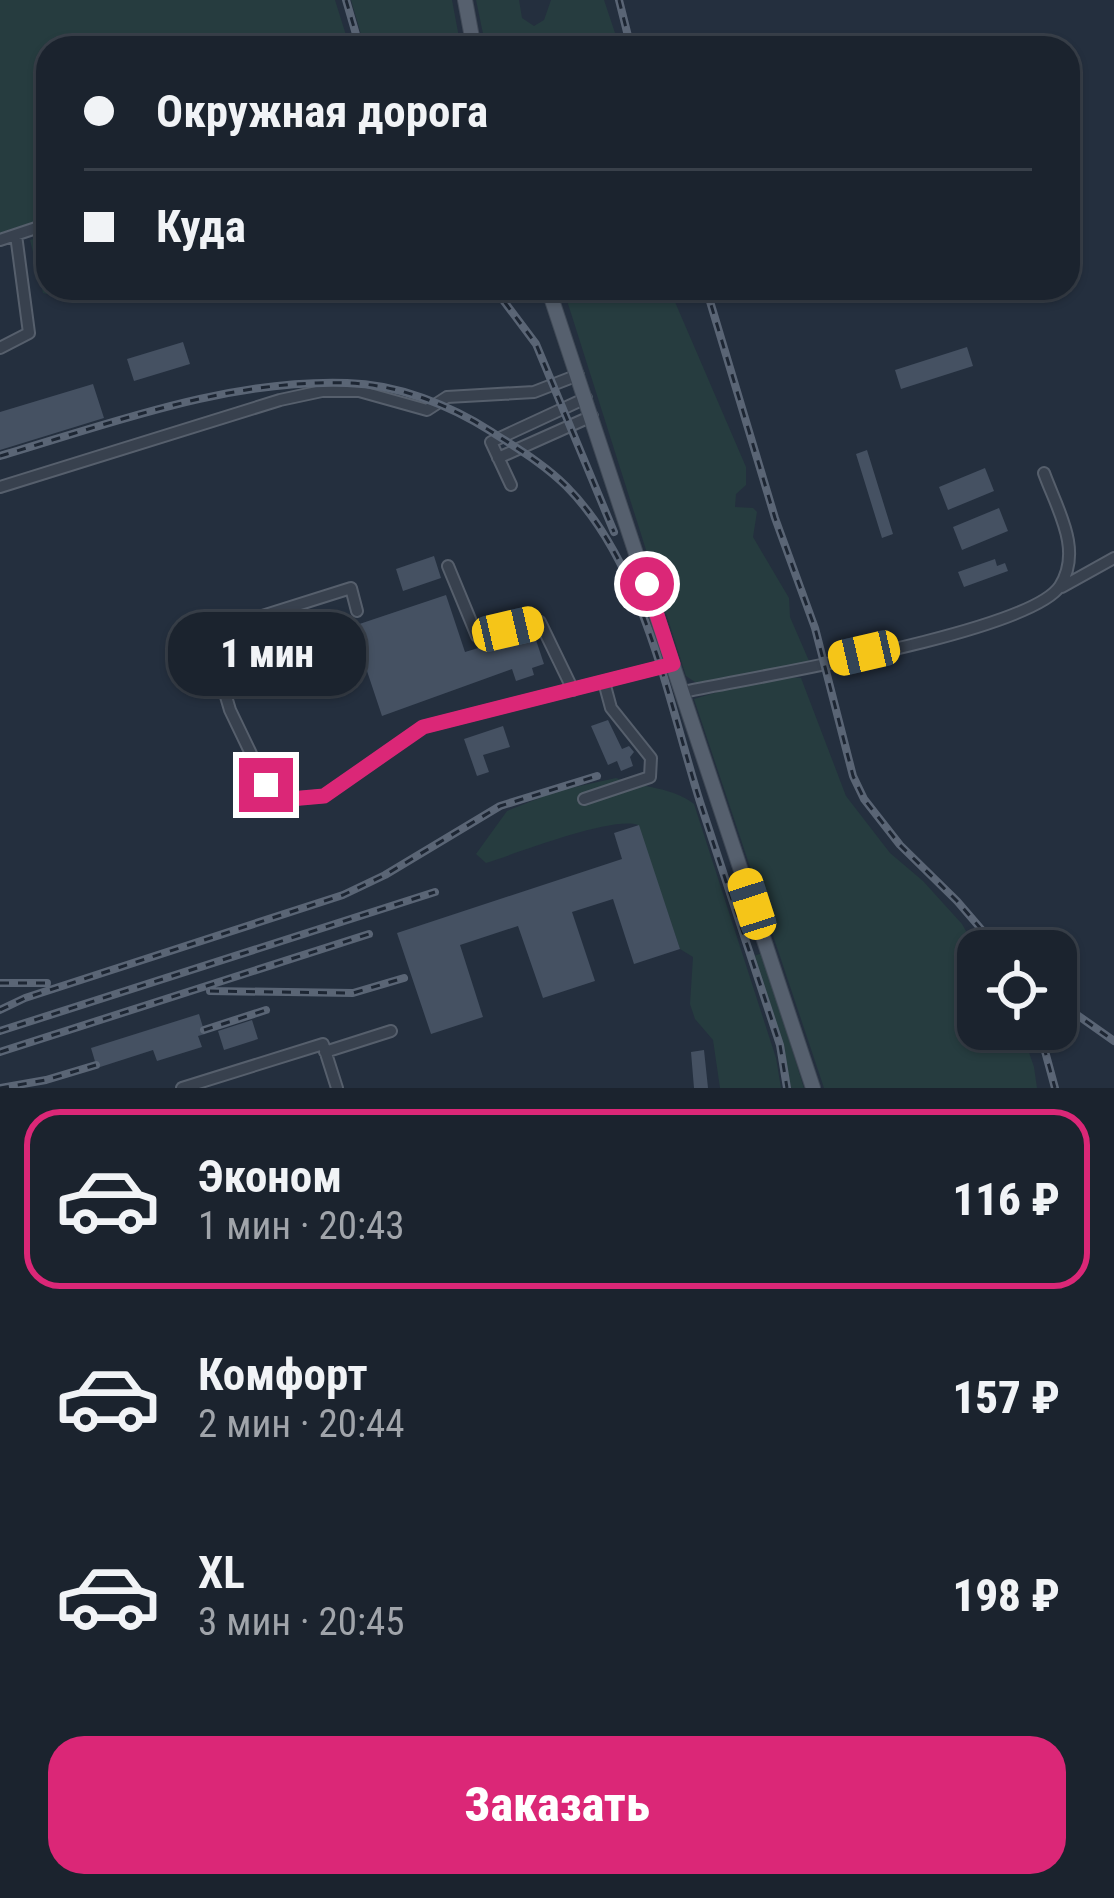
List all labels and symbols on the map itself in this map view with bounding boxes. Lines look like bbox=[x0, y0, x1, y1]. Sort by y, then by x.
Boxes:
route start bbox=[620, 557, 674, 611]
car bbox=[469, 603, 547, 655]
callout: 1 мин bbox=[167, 611, 365, 695]
car bbox=[825, 627, 903, 679]
route end bbox=[239, 758, 293, 812]
car bbox=[724, 864, 780, 944]

